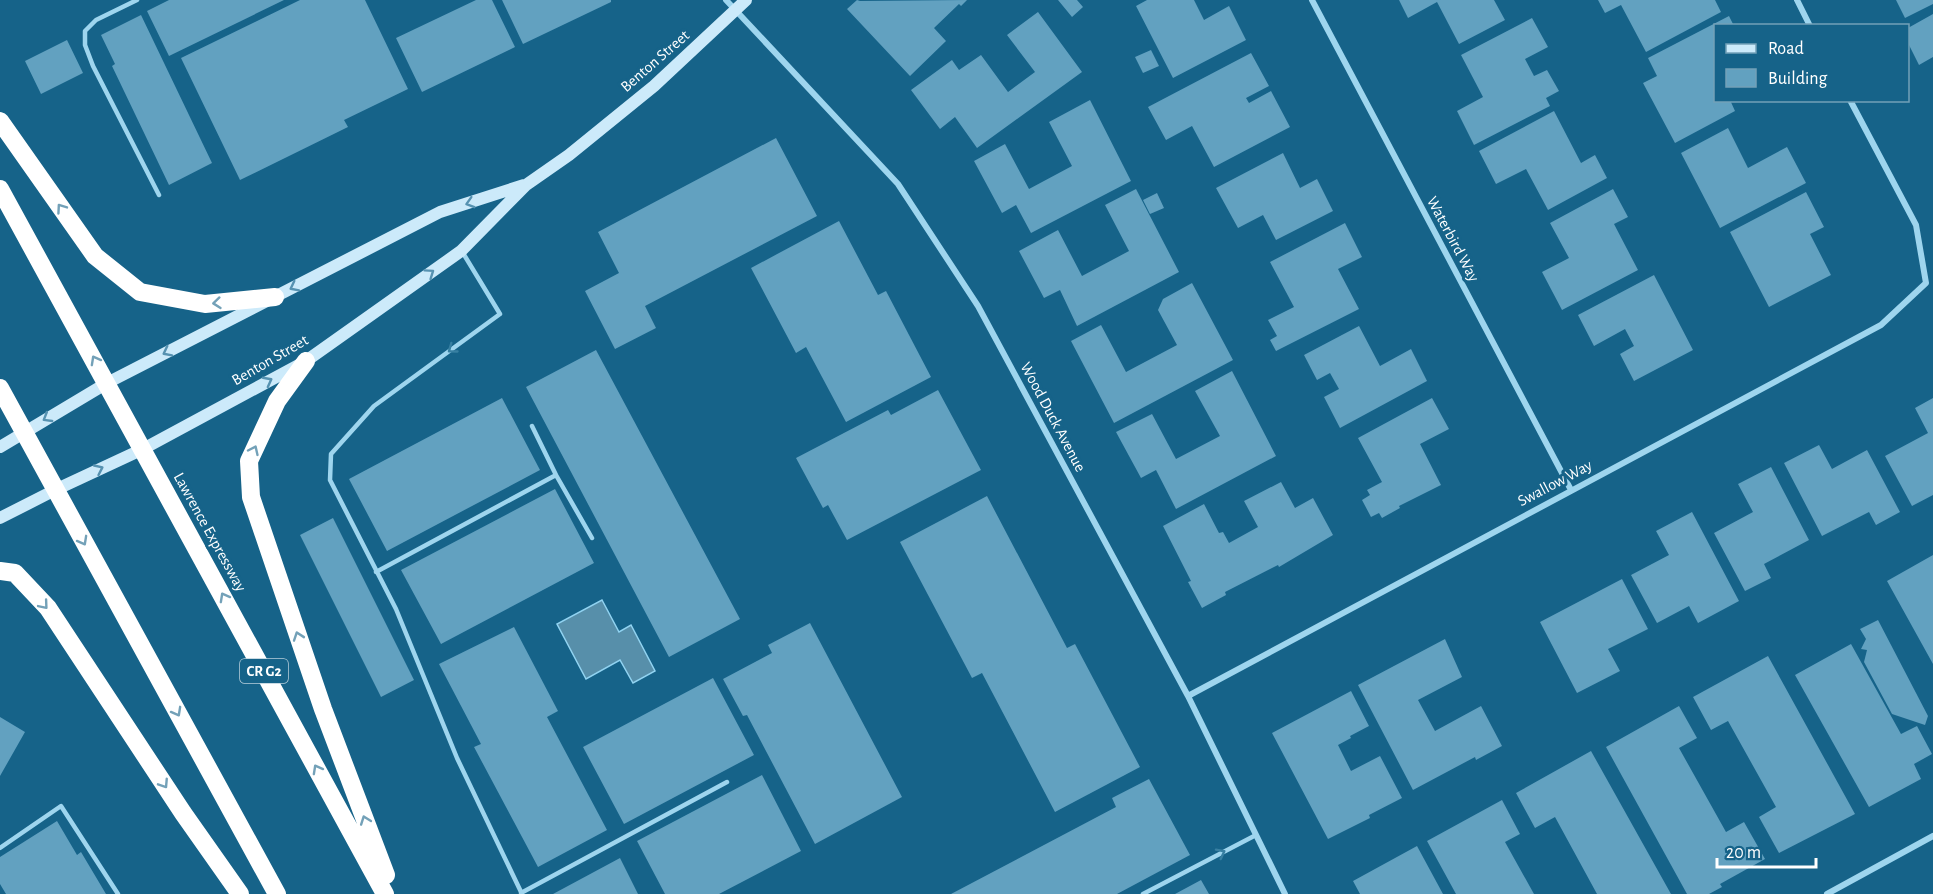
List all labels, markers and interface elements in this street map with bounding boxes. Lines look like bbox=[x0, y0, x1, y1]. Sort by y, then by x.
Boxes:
legend bbox=[1714, 24, 1909, 102]
street label: Benton Street bbox=[618, 27, 692, 95]
text: Road bbox=[1768, 40, 1804, 58]
text: Building bbox=[1768, 70, 1828, 88]
street label: Waterbird Way bbox=[1423, 194, 1482, 285]
one-way arrow bbox=[465, 195, 476, 208]
one-way arrow bbox=[57, 203, 68, 214]
one-way arrow bbox=[423, 269, 434, 280]
one-way arrow bbox=[290, 280, 301, 291]
one-way arrow bbox=[212, 296, 222, 309]
street label: Benton Street bbox=[229, 332, 311, 388]
one-way arrow bbox=[448, 342, 459, 353]
one-way arrow bbox=[163, 345, 173, 356]
one-way arrow bbox=[90, 356, 102, 367]
street label: Wood Duck Avenue bbox=[1017, 360, 1089, 474]
one-way arrow bbox=[262, 377, 272, 388]
one-way arrow bbox=[43, 411, 53, 423]
one-way arrow bbox=[246, 446, 258, 457]
street label: Swallow Way bbox=[1515, 457, 1595, 510]
one-way arrow bbox=[92, 465, 103, 477]
street label: Lawrence Expressway bbox=[170, 470, 249, 595]
one-way arrow bbox=[76, 535, 87, 545]
one-way arrow bbox=[220, 593, 231, 604]
one-way arrow bbox=[37, 598, 48, 609]
one-way arrow bbox=[293, 631, 306, 642]
road number: CR G2 bbox=[240, 659, 288, 683]
one-way arrow bbox=[170, 706, 181, 716]
one-way arrow bbox=[313, 765, 324, 775]
one-way arrow bbox=[157, 778, 168, 789]
one-way arrow bbox=[359, 815, 372, 825]
scale bar bbox=[1717, 831, 1816, 869]
text: 20 m bbox=[1726, 844, 1761, 862]
one-way arrow bbox=[1214, 848, 1225, 860]

